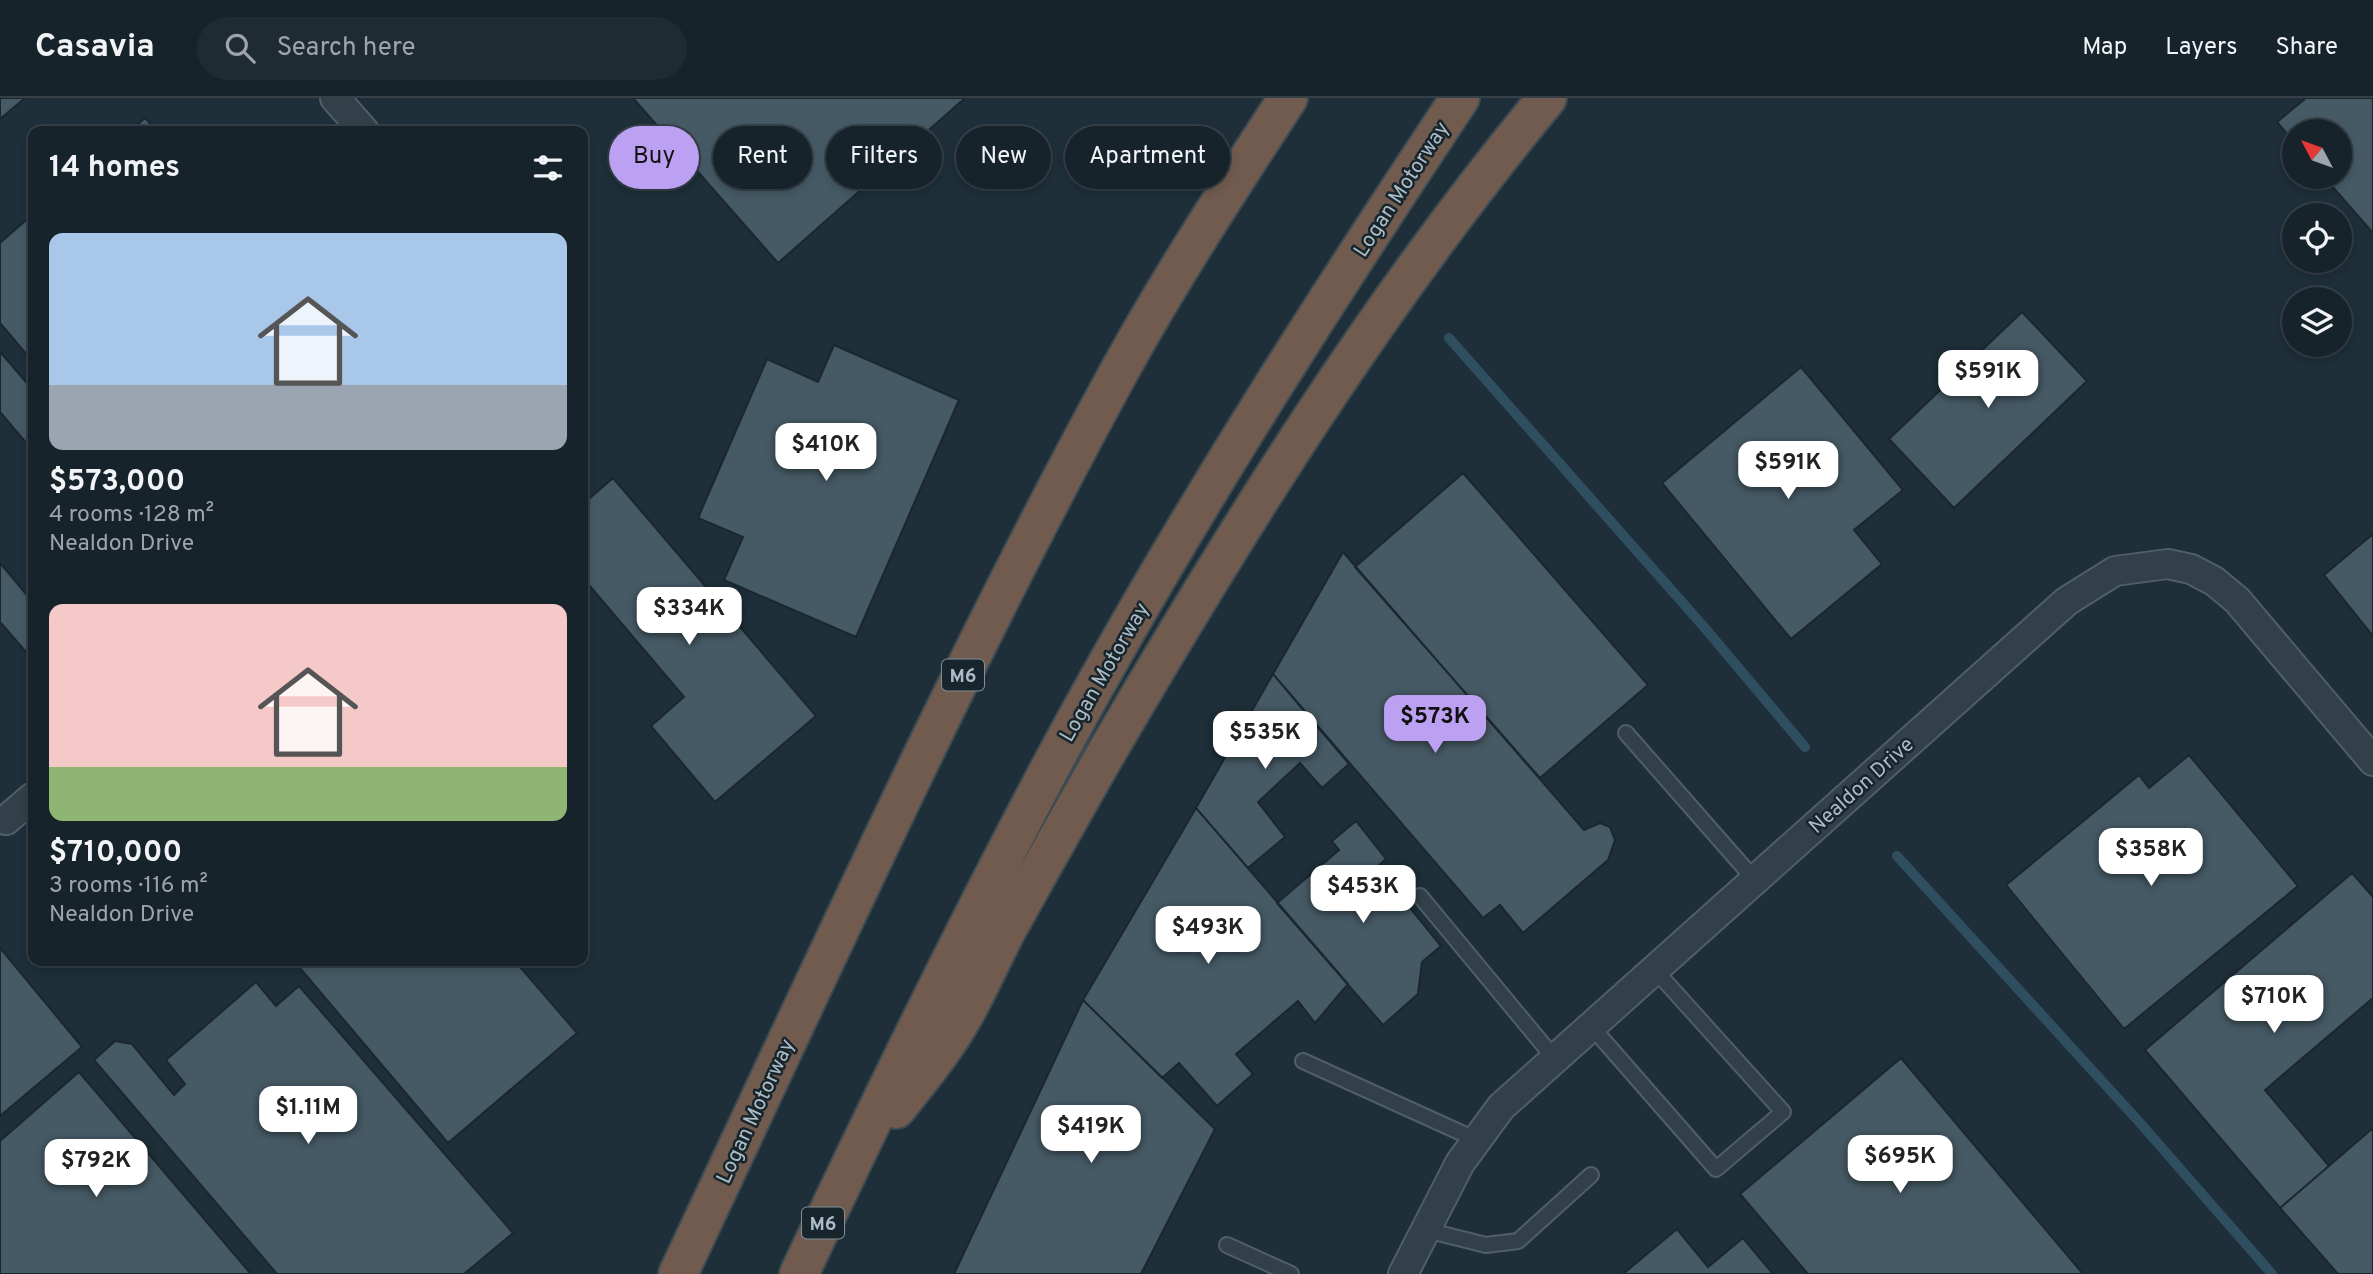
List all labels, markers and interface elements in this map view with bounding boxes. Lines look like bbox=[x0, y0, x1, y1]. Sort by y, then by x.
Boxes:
search box bbox=[197, 17, 687, 80]
text: Casavia bbox=[35, 27, 155, 69]
icon: search bbox=[221, 29, 259, 67]
text: Search here bbox=[277, 32, 416, 65]
text: Map bbox=[2082, 33, 2127, 63]
text: Layers bbox=[2165, 33, 2237, 63]
text: Share bbox=[2275, 33, 2338, 63]
street label: Logan Motorway bbox=[1348, 117, 1456, 263]
north arrow bbox=[2282, 119, 2352, 189]
map controls bbox=[2282, 119, 2352, 357]
chip: Buy bbox=[609, 126, 699, 189]
chip: Rent bbox=[713, 126, 812, 189]
chip: Filters bbox=[826, 126, 942, 189]
chip: New bbox=[956, 126, 1051, 189]
chip: Apartment bbox=[1065, 126, 1230, 189]
icon: filters bbox=[529, 149, 567, 187]
text: 14 homes bbox=[49, 150, 180, 187]
button: locate bbox=[2282, 203, 2352, 273]
icon: home bbox=[245, 278, 371, 404]
button: layers bbox=[2282, 287, 2352, 357]
pin: $591K bbox=[1939, 350, 2037, 410]
text: $591K bbox=[1954, 358, 2022, 387]
pin: $410K bbox=[777, 424, 875, 483]
text: $410K bbox=[791, 431, 861, 460]
pin: $591K bbox=[1739, 442, 1837, 501]
text: $591K bbox=[1754, 449, 1822, 478]
text: $573,000 bbox=[49, 464, 185, 501]
text: 4 rooms · 128 m² bbox=[49, 501, 214, 530]
text: Nealdon Drive bbox=[49, 530, 194, 559]
pin: $334K bbox=[640, 588, 738, 647]
text: $334K bbox=[653, 595, 725, 624]
street label: Logan Motorway bbox=[1054, 598, 1156, 747]
icon: home bbox=[245, 649, 371, 775]
road number: M6 bbox=[942, 660, 984, 690]
pin: $573K bbox=[1386, 696, 1484, 755]
text: $573K bbox=[1400, 703, 1470, 732]
pin: $535K bbox=[1216, 712, 1314, 771]
text: $535K bbox=[1229, 719, 1301, 748]
street label: Nealdon Drive bbox=[1804, 732, 1920, 841]
pin: $358K bbox=[2102, 828, 2200, 888]
text: $710,000 bbox=[49, 835, 182, 872]
text: $358K bbox=[2115, 836, 2187, 865]
pin: $453K bbox=[1314, 866, 1412, 925]
text: 3 rooms · 116 m² bbox=[49, 872, 208, 901]
text: $453K bbox=[1327, 873, 1399, 902]
text: Nealdon Drive bbox=[49, 901, 194, 930]
pin: $493K bbox=[1159, 906, 1257, 966]
text: $493K bbox=[1172, 914, 1244, 943]
pin: $710K bbox=[2225, 976, 2323, 1035]
text: $710K bbox=[2240, 983, 2308, 1012]
street label: Logan Motorway bbox=[711, 1035, 802, 1188]
pin: $1.11M bbox=[251, 1086, 365, 1146]
text: $1.11M bbox=[275, 1094, 341, 1123]
pin: $419K bbox=[1042, 1105, 1140, 1165]
text: $419K bbox=[1057, 1113, 1125, 1142]
pin: $695K bbox=[1851, 1136, 1949, 1195]
pin: $792K bbox=[47, 1140, 145, 1199]
text: $695K bbox=[1864, 1143, 1936, 1172]
text: $792K bbox=[61, 1147, 131, 1176]
road number: M6 bbox=[802, 1208, 844, 1238]

